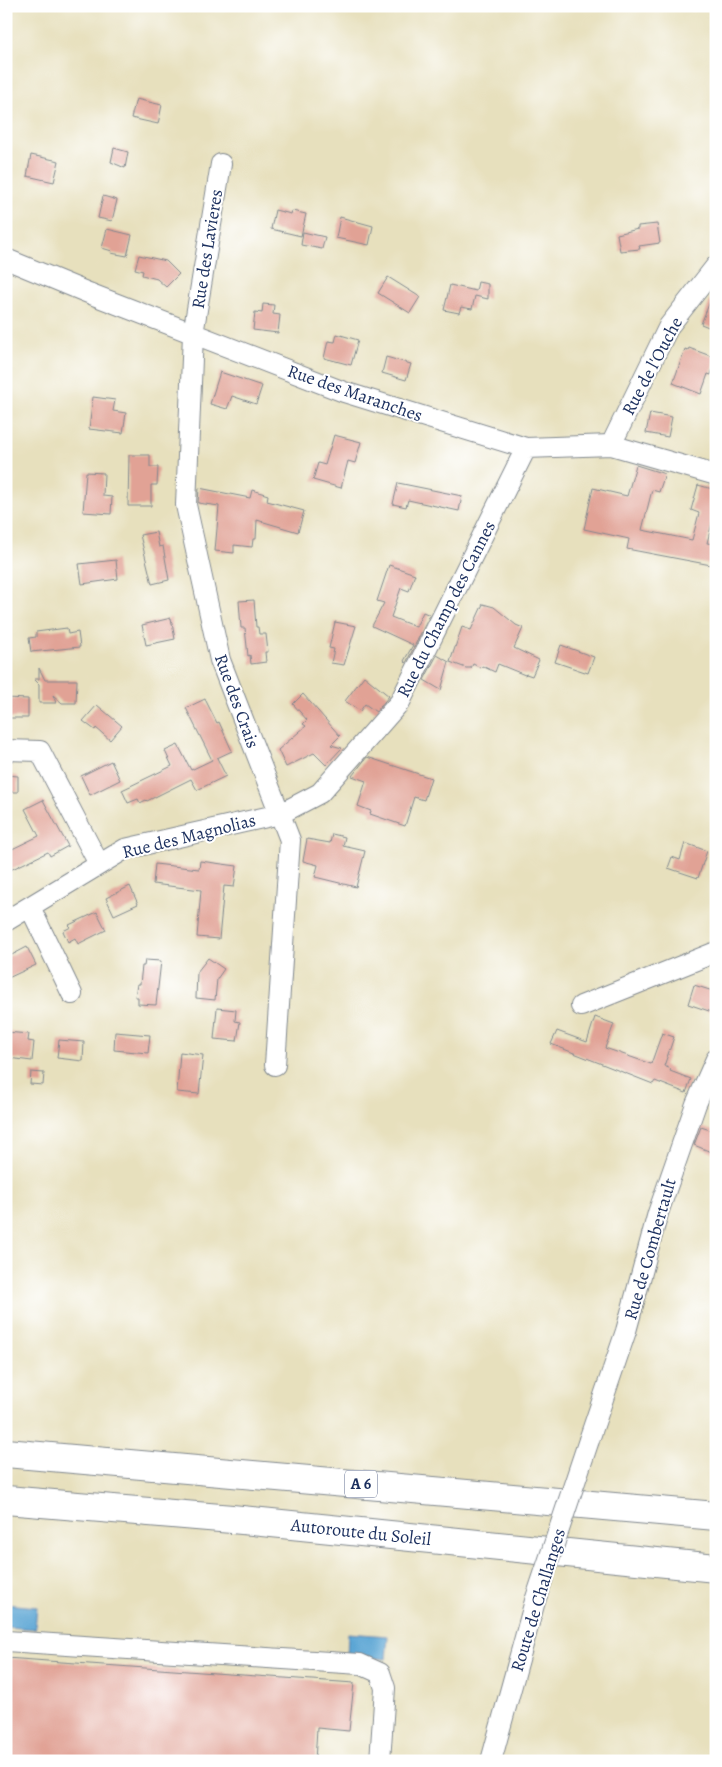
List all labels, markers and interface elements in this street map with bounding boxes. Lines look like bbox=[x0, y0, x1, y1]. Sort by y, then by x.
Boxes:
street label: Rue des Lavieres bbox=[186, 188, 228, 310]
street label: Rue de l'Ouche bbox=[616, 313, 688, 419]
street label: Rue des Maranches bbox=[284, 359, 426, 427]
street label: Rue du Champ des Cannes bbox=[391, 517, 501, 701]
street label: Rue des Crais bbox=[209, 651, 265, 751]
street label: Rue des Magnolias bbox=[120, 808, 258, 864]
street label: Rue de Combertault bbox=[618, 1175, 682, 1323]
road number: A 6 bbox=[345, 1470, 377, 1498]
street label: Autoroute du Soleil bbox=[289, 1513, 433, 1551]
street label: Route de Challanges bbox=[505, 1525, 571, 1675]

